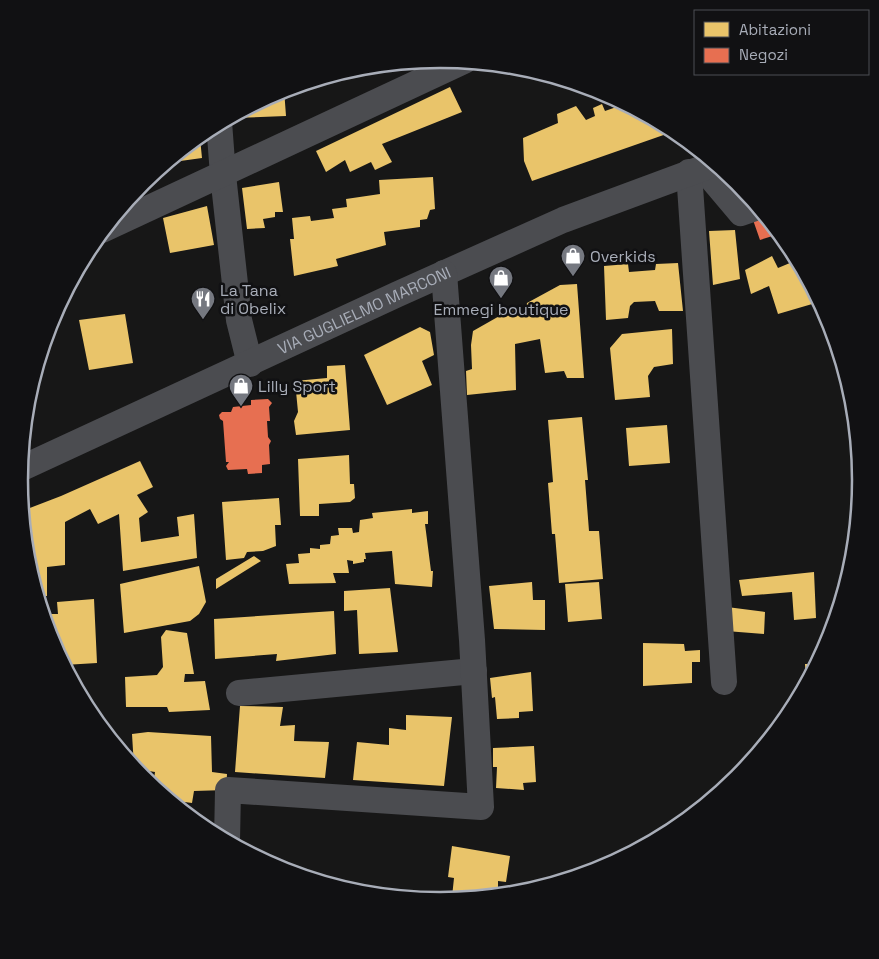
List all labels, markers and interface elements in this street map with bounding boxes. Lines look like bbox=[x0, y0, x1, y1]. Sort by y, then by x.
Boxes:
legend bbox=[694, 10, 869, 75]
text: Abitazioni bbox=[739, 20, 811, 39]
text: Negozi bbox=[739, 45, 788, 64]
shop icon: Overkids bbox=[560, 243, 586, 277]
place label: Overkids bbox=[590, 246, 656, 267]
street label: VIA GUGLIELMO MARCONI bbox=[274, 261, 454, 359]
shop icon: Emmegi boutique bbox=[488, 265, 514, 299]
place label: La Tana di Obelix bbox=[220, 280, 286, 319]
restaurant icon: La Tana di Obelix bbox=[190, 286, 216, 320]
place label: Emmegi boutique bbox=[433, 299, 569, 320]
shop icon: Lilly Sport bbox=[228, 373, 254, 407]
place label: Lilly Sport bbox=[258, 376, 336, 397]

